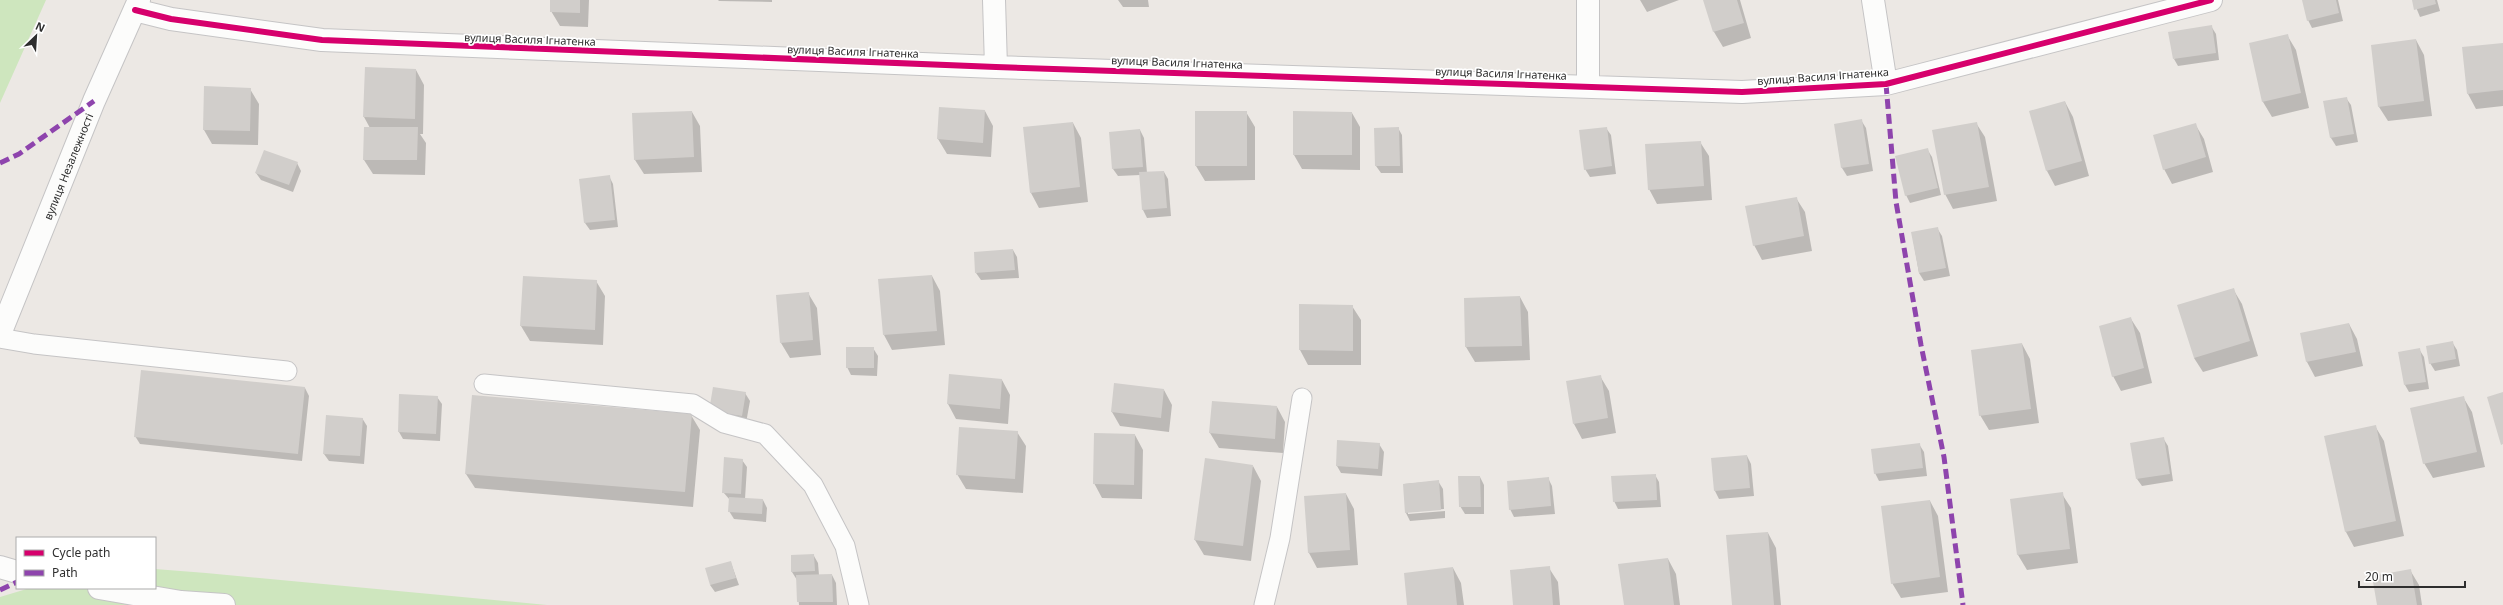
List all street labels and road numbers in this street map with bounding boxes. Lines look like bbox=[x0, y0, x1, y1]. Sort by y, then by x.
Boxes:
street label: вулиця Василя Ігнатенка bbox=[464, 29, 596, 49]
street label: вулиця Василя Ігнатенка bbox=[787, 41, 919, 61]
street label: вулиця Василя Ігнатенка bbox=[1111, 52, 1243, 72]
street label: вулиця Василя Ігнатенка bbox=[1435, 63, 1567, 83]
street label: вулиця Василя Ігнатенка bbox=[1757, 64, 1889, 88]
street label: вулиця Незалежності bbox=[40, 111, 96, 222]

